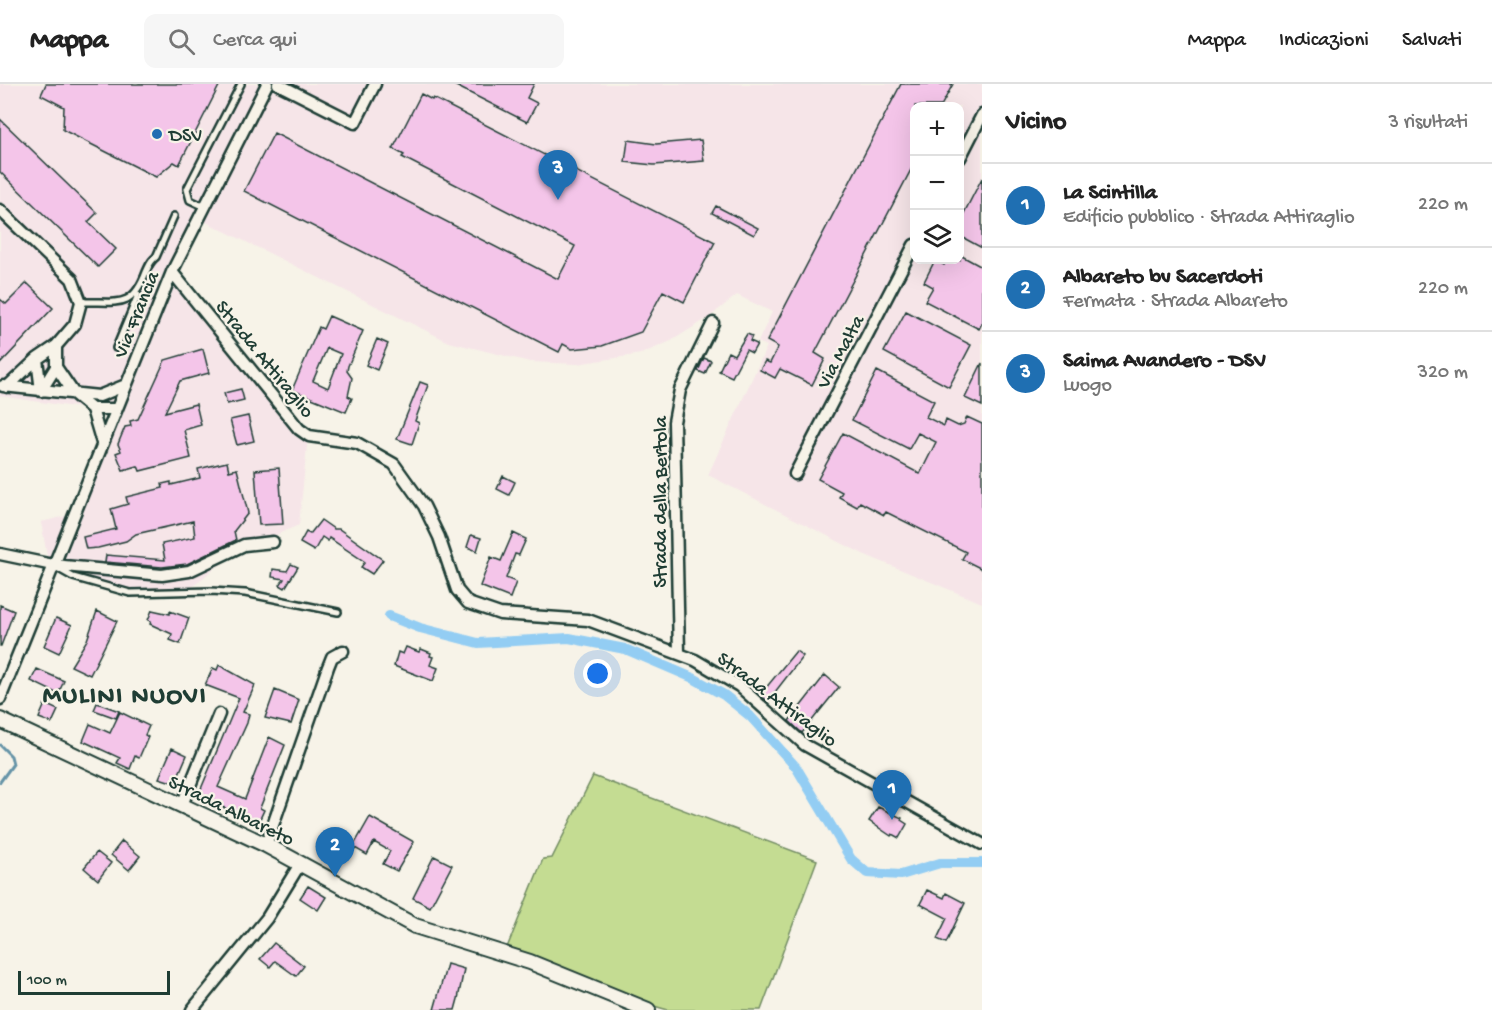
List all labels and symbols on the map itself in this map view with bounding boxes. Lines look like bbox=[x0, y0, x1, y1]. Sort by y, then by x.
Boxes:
place label: DSV bbox=[167, 126, 202, 149]
marker: DSV bbox=[150, 127, 164, 141]
pin: 3 bbox=[538, 150, 578, 200]
street label: Via Francia bbox=[110, 268, 166, 363]
street label: Strada Attiraglio bbox=[209, 297, 318, 424]
street label: Via Malta bbox=[813, 311, 871, 394]
street label: Strada della Bertola bbox=[651, 415, 674, 588]
street label: Strada Attiraglio bbox=[711, 648, 840, 753]
your location bbox=[583, 659, 612, 688]
district label: MULINI NUOVI bbox=[43, 682, 207, 713]
pin: 1 bbox=[872, 770, 912, 820]
street label: Strada Albareto bbox=[164, 772, 297, 853]
pin: 2 bbox=[316, 828, 354, 877]
scale bar bbox=[18, 968, 170, 996]

